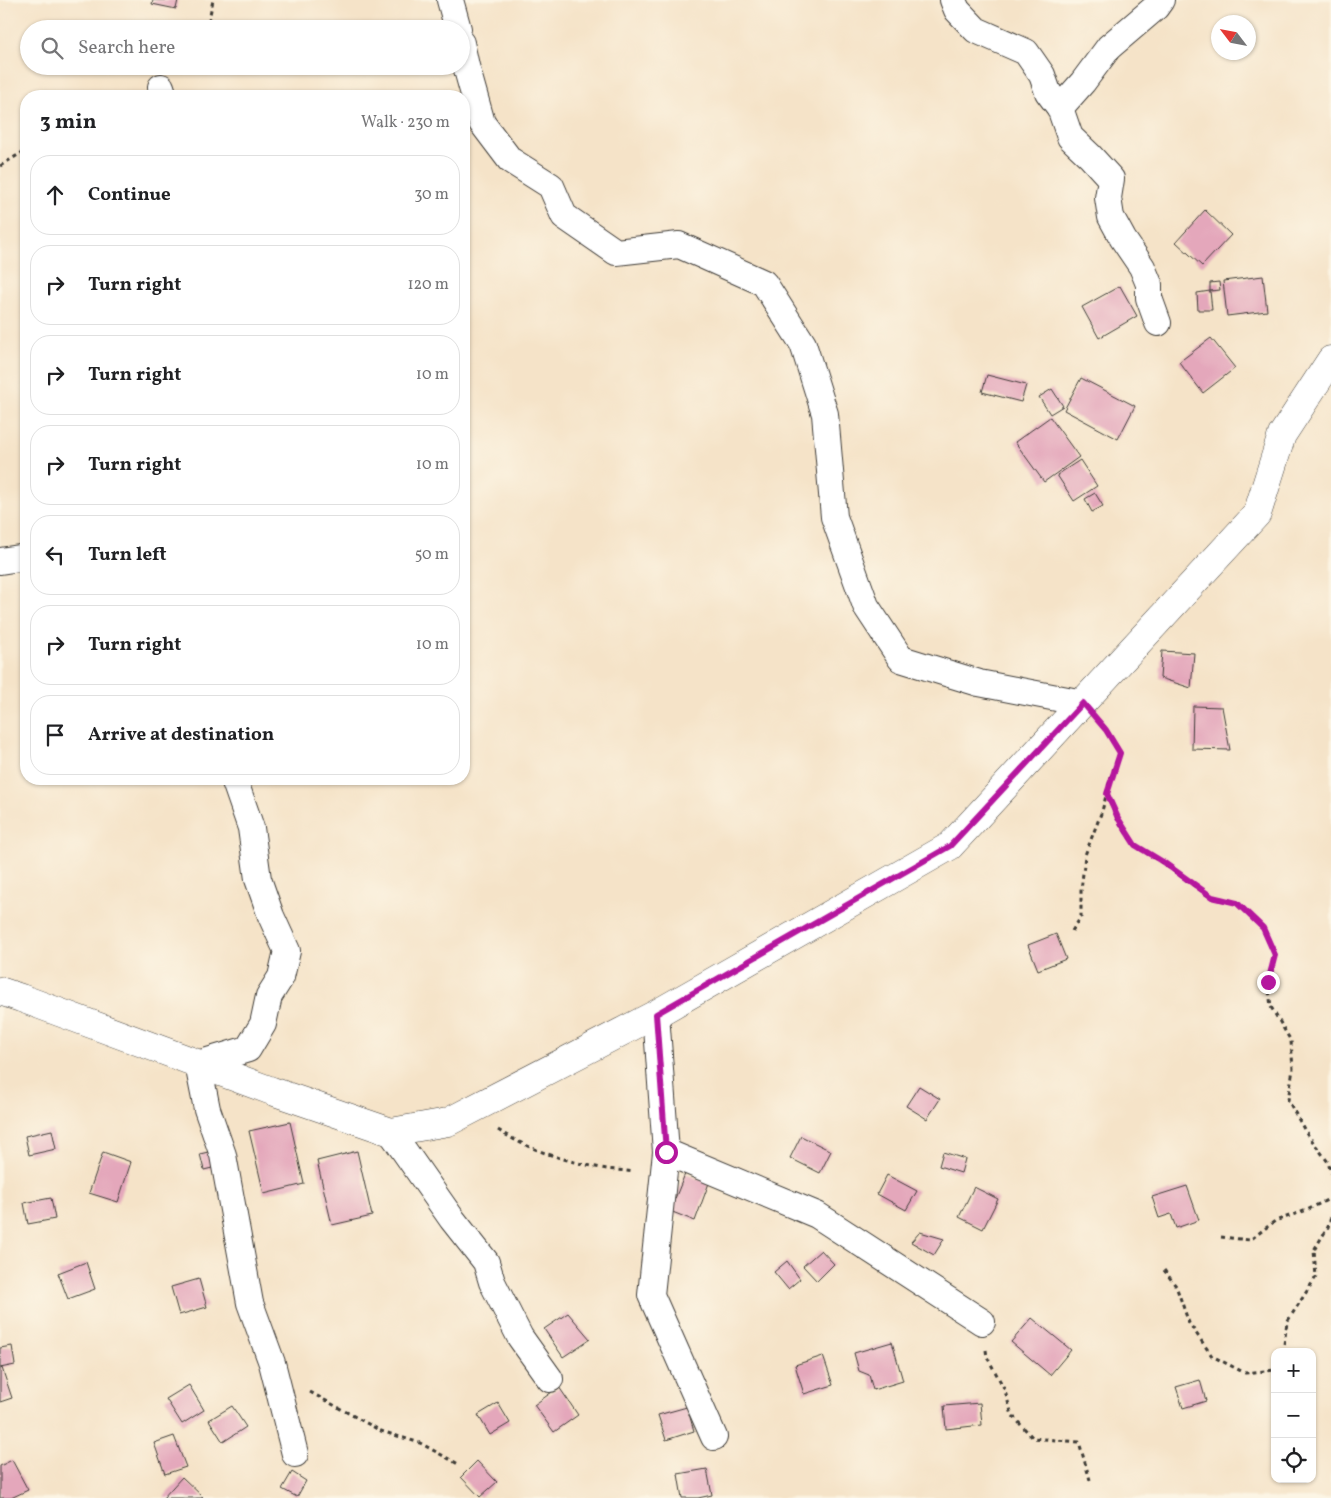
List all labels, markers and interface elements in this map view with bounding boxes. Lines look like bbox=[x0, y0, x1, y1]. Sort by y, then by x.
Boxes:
north arrow bbox=[1211, 15, 1256, 60]
search box bbox=[20, 20, 470, 75]
icon: search bbox=[38, 34, 66, 62]
text: Search here bbox=[78, 35, 175, 61]
text: 3 min bbox=[40, 108, 96, 137]
text: Walk · 230 m bbox=[361, 112, 450, 134]
icon: ahead bbox=[41, 181, 69, 209]
text: Continue bbox=[88, 182, 171, 208]
text: 30 m bbox=[414, 184, 449, 206]
icon: right bbox=[41, 271, 69, 299]
text: Turn right bbox=[88, 272, 181, 298]
text: 120 m bbox=[407, 274, 449, 296]
icon: right bbox=[41, 361, 69, 389]
text: Turn right bbox=[88, 362, 181, 388]
text: 10 m bbox=[416, 364, 449, 386]
icon: right bbox=[41, 451, 69, 479]
text: Turn right bbox=[88, 452, 181, 478]
text: 10 m bbox=[416, 454, 449, 476]
icon: left bbox=[41, 541, 69, 569]
text: Turn left bbox=[88, 542, 167, 568]
text: 50 m bbox=[415, 544, 449, 566]
icon: right bbox=[41, 631, 69, 659]
text: Turn right bbox=[88, 632, 181, 658]
text: 10 m bbox=[416, 634, 449, 656]
icon: arrive bbox=[41, 721, 69, 749]
text: Arrive at destination bbox=[88, 722, 274, 748]
route end bbox=[1257, 971, 1280, 994]
route start bbox=[655, 1141, 678, 1164]
map controls bbox=[1271, 1348, 1316, 1483]
button: + bbox=[1271, 1348, 1316, 1393]
button: − bbox=[1271, 1393, 1316, 1438]
button: locate bbox=[1271, 1438, 1316, 1483]

